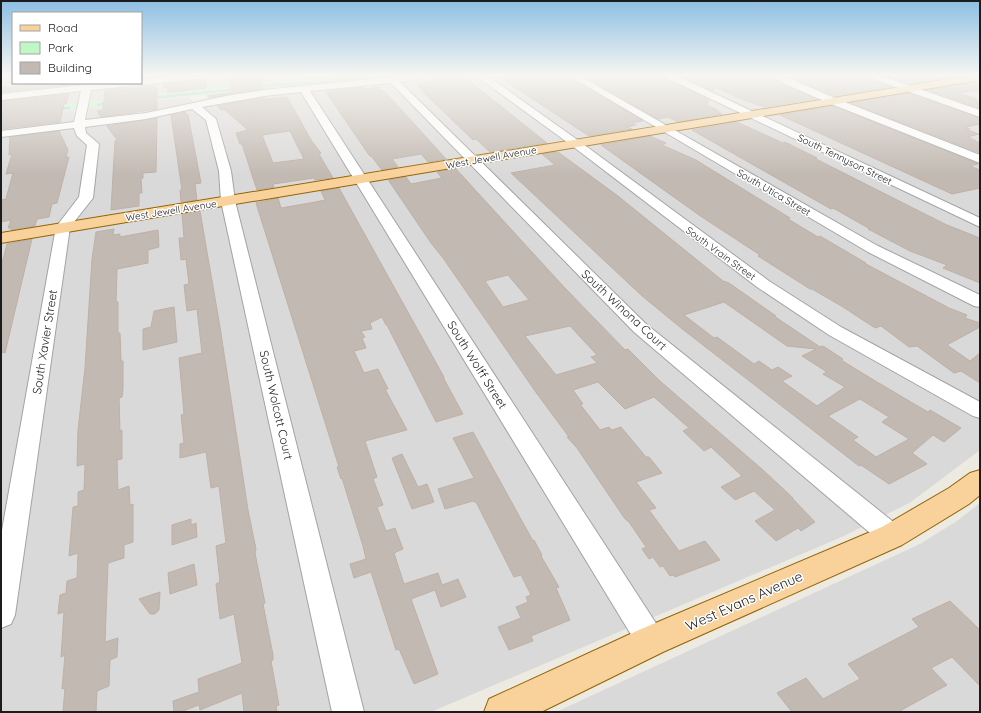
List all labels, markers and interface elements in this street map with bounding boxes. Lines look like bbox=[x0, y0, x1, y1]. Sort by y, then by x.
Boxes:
legend bbox=[12, 12, 142, 84]
text: Road bbox=[48, 20, 78, 35]
text: Park bbox=[48, 40, 73, 55]
text: Building bbox=[48, 60, 92, 75]
street label: South Tennyson Street bbox=[796, 131, 895, 188]
street label: West Jewell Avenue bbox=[445, 143, 538, 172]
street label: South Utica Street bbox=[735, 166, 814, 219]
street label: West Jewell Avenue bbox=[125, 197, 218, 224]
street label: South Vrain Street bbox=[683, 224, 759, 284]
street label: South Winona Court bbox=[578, 266, 670, 353]
street label: South Xavier Street bbox=[29, 289, 60, 395]
street label: South Wolff Street bbox=[444, 318, 511, 412]
street label: South Wolcott Court bbox=[257, 349, 296, 461]
street label: West Evans Avenue bbox=[683, 567, 805, 635]

